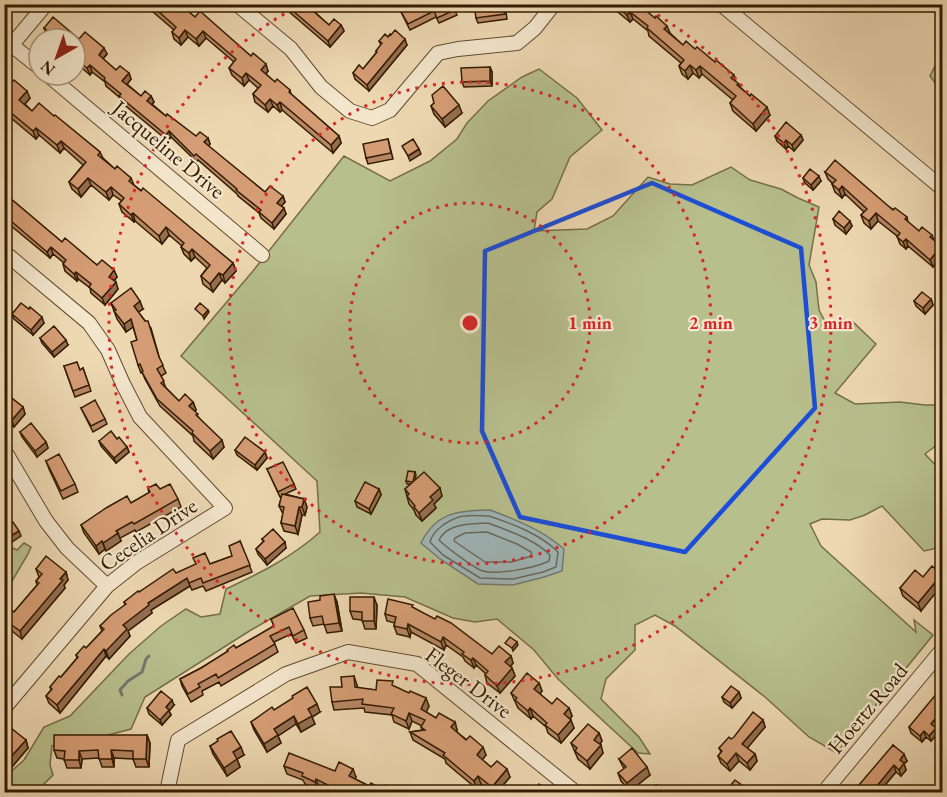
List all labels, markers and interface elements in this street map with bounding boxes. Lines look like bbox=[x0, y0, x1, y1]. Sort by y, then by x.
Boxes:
north arrow bbox=[27, 27, 87, 87]
text: N bbox=[36, 56, 59, 80]
street label: Jacqueline Drive bbox=[105, 92, 231, 205]
text: 1 min bbox=[568, 311, 612, 334]
text: 2 min bbox=[689, 311, 733, 334]
text: 3 min bbox=[809, 311, 853, 334]
centre of rings bbox=[460, 313, 480, 333]
street label: Cecelia Drive bbox=[94, 491, 203, 578]
street label: Fleger Drive bbox=[419, 640, 518, 725]
street label: Hoertz Road bbox=[821, 656, 914, 760]

